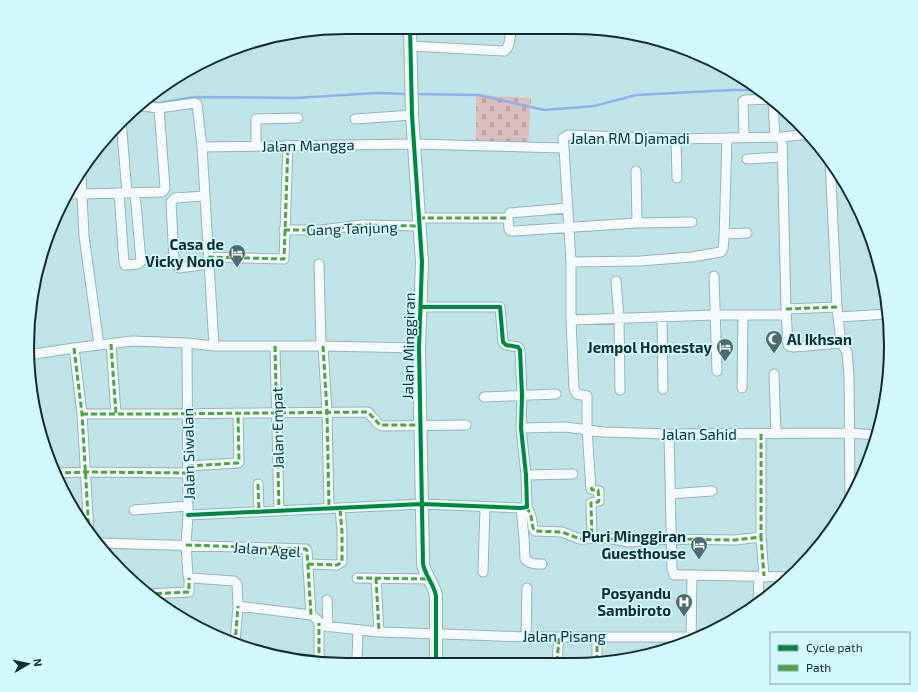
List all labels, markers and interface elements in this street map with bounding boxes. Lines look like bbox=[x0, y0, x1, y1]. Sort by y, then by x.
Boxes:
street label: Jalan RM Djamadi bbox=[570, 129, 690, 148]
street label: Jalan Mangga bbox=[261, 135, 355, 155]
street label: Gang Tanjung bbox=[306, 217, 399, 240]
place label: Casa de Vicky Nono bbox=[145, 235, 224, 271]
hotel icon: Casa de Vicky Nono bbox=[227, 243, 247, 268]
street label: Jalan Minggiran bbox=[398, 292, 418, 400]
mosque icon: Al Ikhsan bbox=[764, 329, 784, 354]
place label: Al Ikhsan bbox=[787, 330, 852, 348]
hotel icon: Jempol Homestay bbox=[715, 337, 735, 362]
place label: Jempol Homestay bbox=[587, 338, 713, 357]
street label: Jalan Empat bbox=[267, 386, 287, 469]
street label: Jalan Siwalan bbox=[178, 408, 198, 500]
street label: Jalan Sahid bbox=[661, 425, 737, 443]
place label: Puri Minggiran Guesthouse bbox=[582, 527, 686, 562]
hotel icon: Puri Minggiran Guesthouse bbox=[689, 535, 709, 560]
street label: Jalan Agel bbox=[233, 538, 302, 560]
place label: Posyandu Sambiroto bbox=[597, 584, 671, 619]
hospital icon: Posyandu Sambiroto bbox=[674, 592, 694, 617]
street label: Jalan Pisang bbox=[522, 627, 606, 645]
legend bbox=[770, 632, 910, 684]
text: Cycle path bbox=[806, 640, 863, 654]
north arrow bbox=[8, 644, 48, 684]
text: N bbox=[31, 657, 45, 667]
text: Path bbox=[806, 660, 831, 674]

